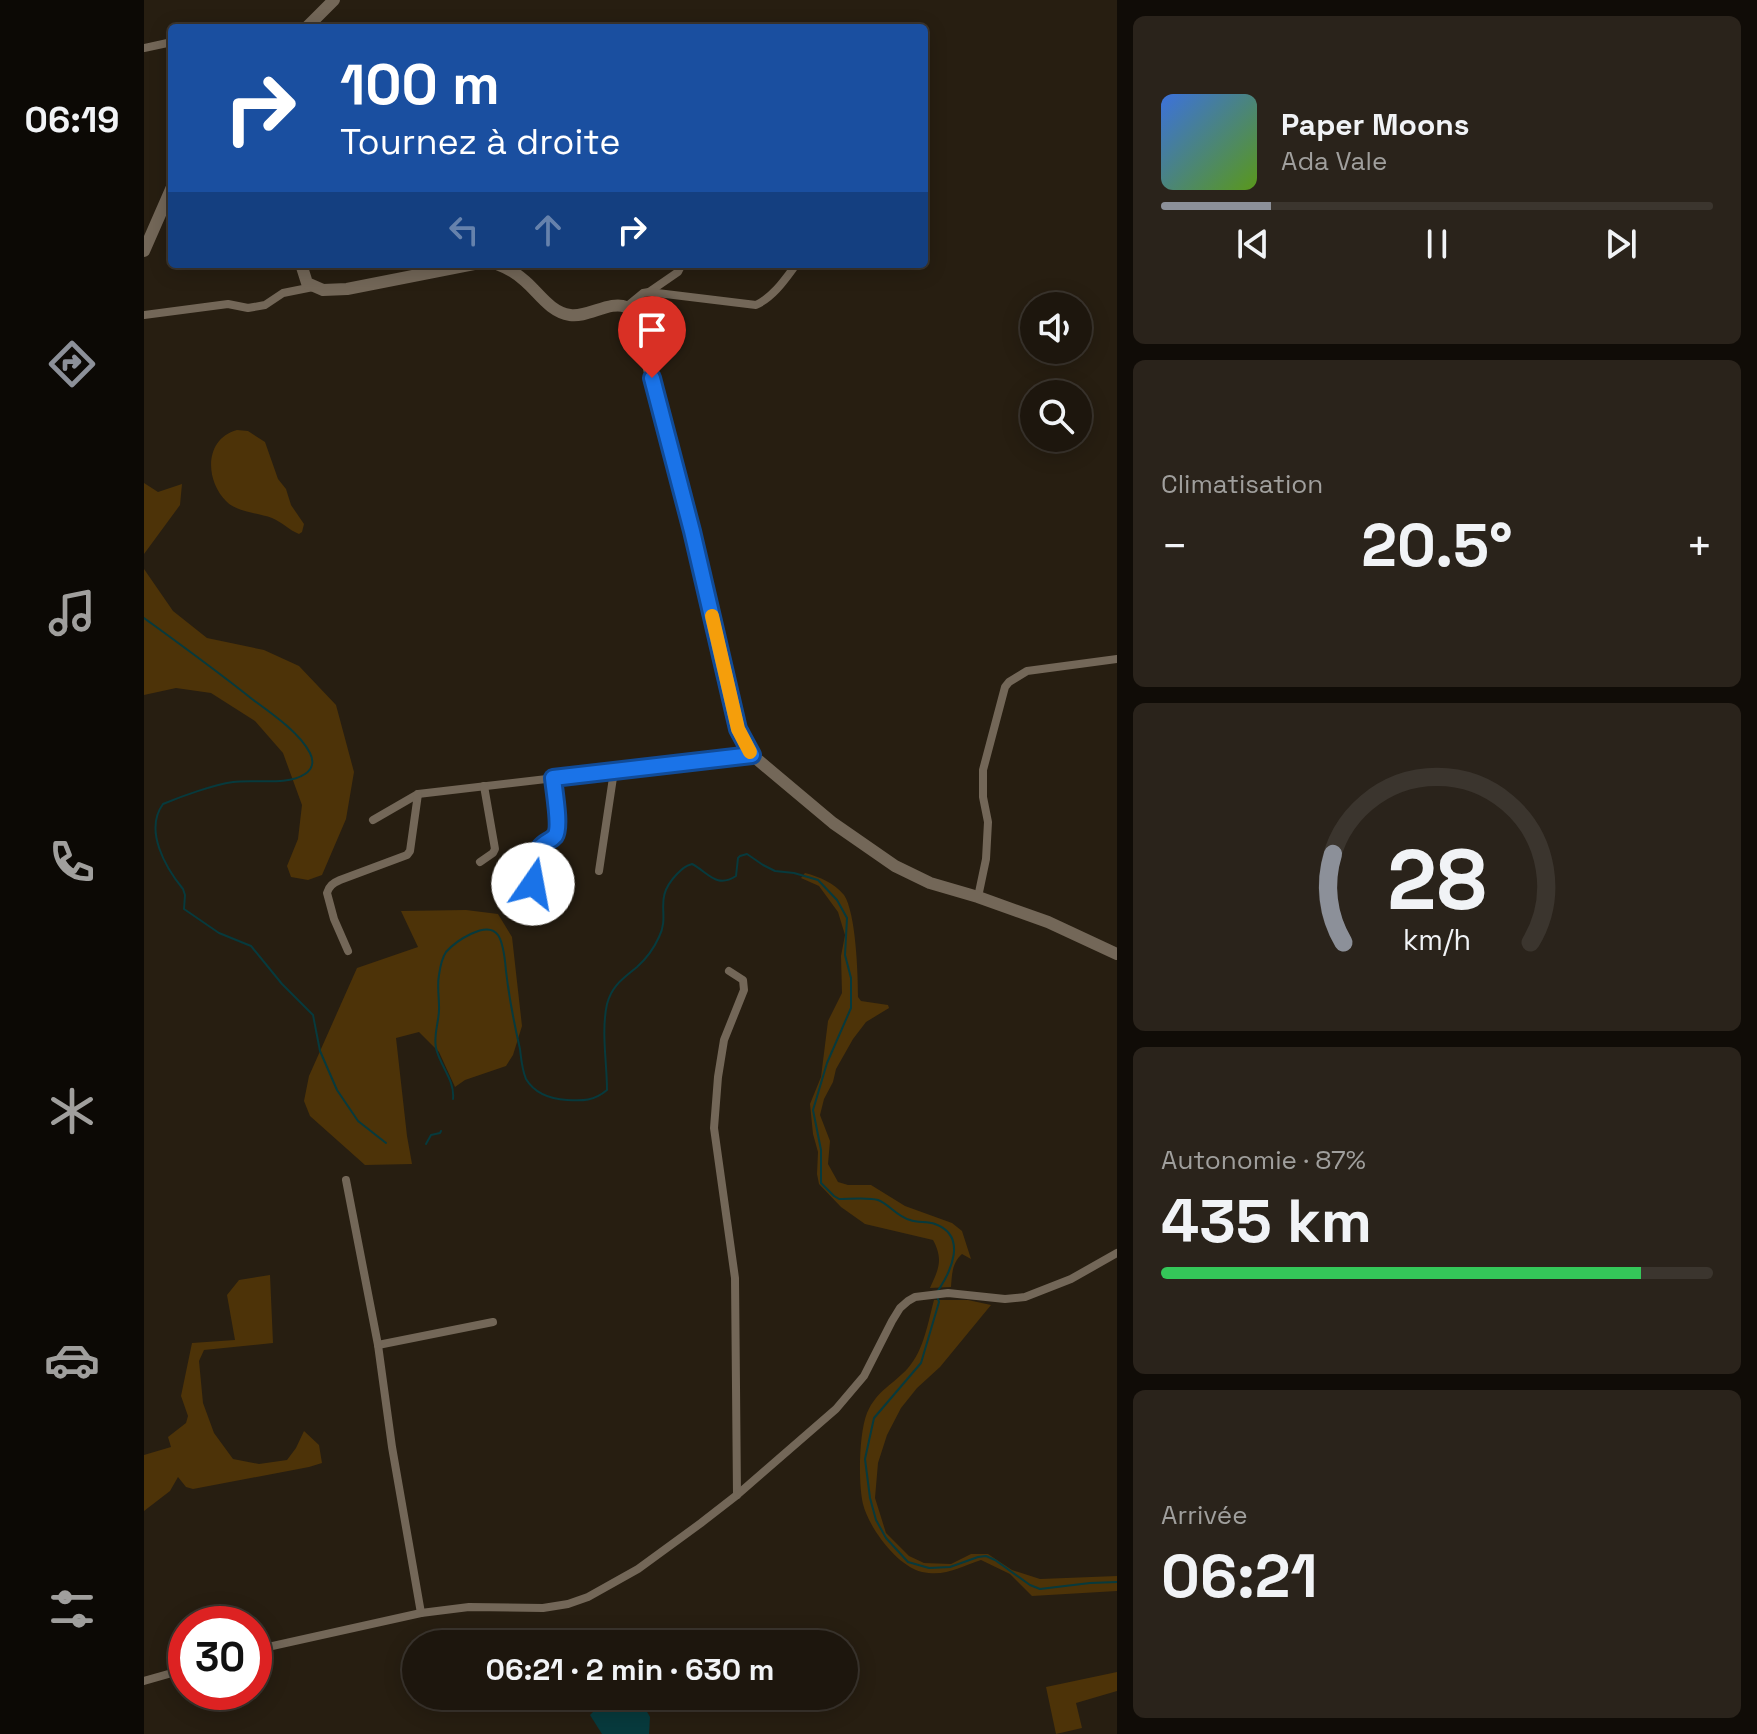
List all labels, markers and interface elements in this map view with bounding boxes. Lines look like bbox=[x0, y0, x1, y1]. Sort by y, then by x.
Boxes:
text: 100 m bbox=[340, 49, 500, 120]
icon: right bbox=[208, 56, 312, 160]
text: 06:19 bbox=[25, 97, 119, 143]
text: Paper Moons bbox=[1281, 105, 1470, 144]
text: Tournez à droite bbox=[340, 119, 621, 165]
text: Ada Vale bbox=[1281, 144, 1387, 178]
icon: left bbox=[442, 208, 486, 252]
icon: ahead bbox=[526, 208, 570, 252]
icon: right bbox=[610, 208, 654, 252]
icon: previous bbox=[1231, 222, 1275, 266]
icon: pause bbox=[1415, 222, 1459, 266]
icon: next bbox=[1599, 222, 1643, 266]
map controls bbox=[1020, 292, 1092, 452]
button: sound bbox=[1020, 292, 1092, 364]
pin bbox=[618, 296, 686, 378]
icon: arrive bbox=[630, 308, 674, 352]
icon: directions bbox=[44, 336, 100, 392]
button: search bbox=[1020, 380, 1092, 452]
text: Climatisation bbox=[1161, 467, 1323, 501]
text: 20.5° bbox=[1361, 507, 1513, 584]
text: − bbox=[1161, 518, 1188, 574]
text: + bbox=[1686, 518, 1713, 574]
icon: music bbox=[44, 585, 100, 641]
text: 28 bbox=[1387, 827, 1487, 933]
icon: phone bbox=[44, 834, 100, 890]
position arrow bbox=[491, 842, 575, 926]
text: km/h bbox=[1403, 922, 1471, 958]
icon: climate bbox=[44, 1083, 100, 1139]
text: Autonomie · 87% bbox=[1161, 1143, 1366, 1177]
text: 435 km bbox=[1161, 1183, 1372, 1260]
icon: car bbox=[44, 1332, 100, 1388]
text: Arrivée bbox=[1161, 1498, 1248, 1532]
text: 06:21 bbox=[1161, 1538, 1318, 1615]
icon: filters bbox=[44, 1581, 100, 1637]
speed limit sign: 30 bbox=[168, 1606, 272, 1710]
text: 06:21 · 2 min · 630 m bbox=[486, 1650, 774, 1689]

